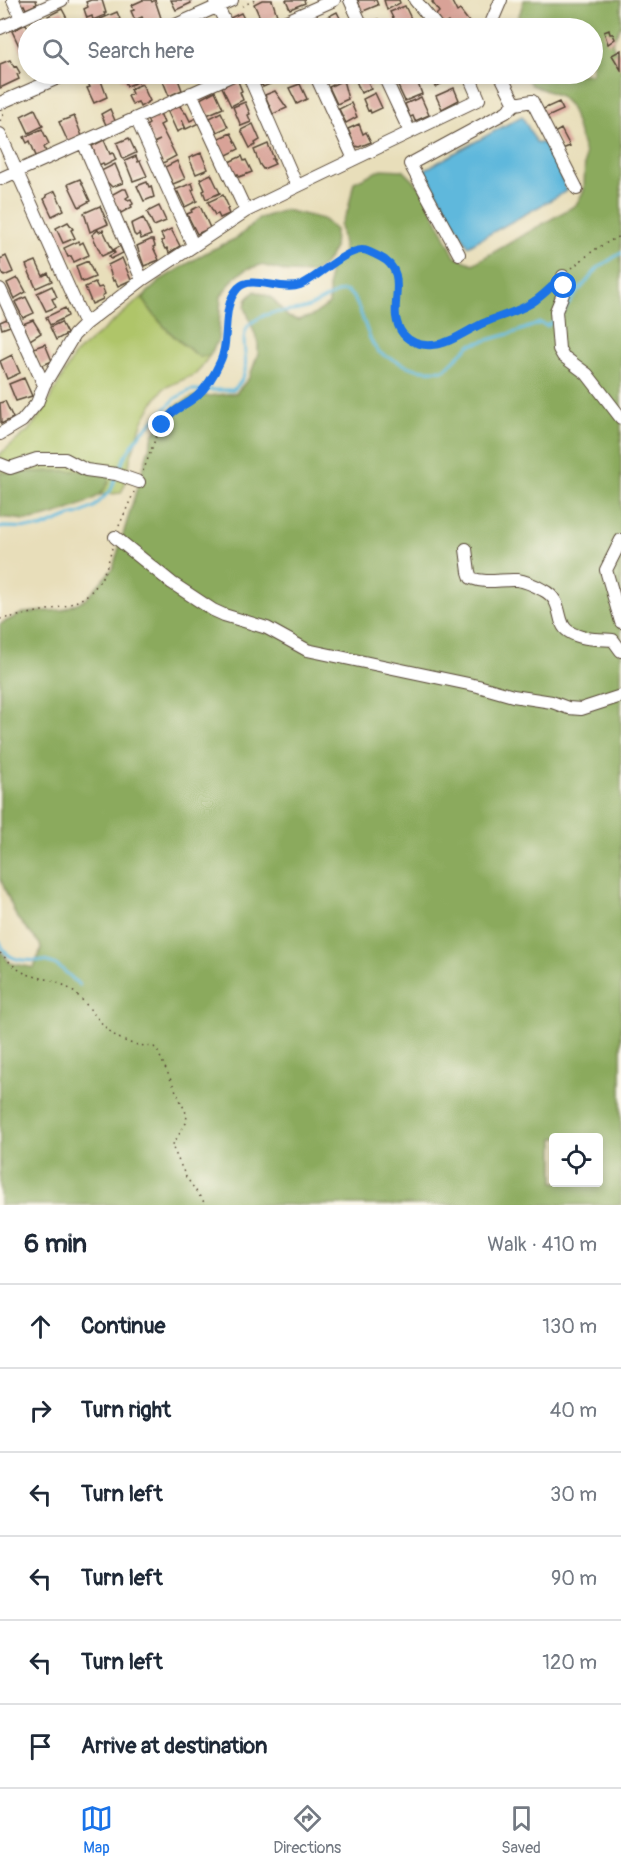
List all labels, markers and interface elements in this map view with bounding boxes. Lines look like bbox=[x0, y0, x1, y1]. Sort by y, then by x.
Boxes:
search box bbox=[18, 18, 603, 84]
icon: search bbox=[39, 35, 72, 68]
text: Search here bbox=[87, 37, 194, 65]
route start bbox=[550, 272, 576, 298]
route end bbox=[148, 411, 174, 437]
map controls bbox=[549, 1133, 603, 1187]
button: locate bbox=[549, 1133, 603, 1187]
text: 6 min bbox=[24, 1228, 87, 1260]
text: Walk · 410 m bbox=[487, 1232, 597, 1257]
icon: ahead bbox=[24, 1310, 57, 1343]
text: Continue bbox=[81, 1312, 165, 1340]
text: 130 m bbox=[542, 1314, 597, 1339]
icon: right bbox=[24, 1394, 57, 1427]
text: Turn right bbox=[81, 1396, 171, 1424]
text: 40 m bbox=[550, 1398, 597, 1423]
icon: left bbox=[24, 1478, 57, 1511]
text: Turn left bbox=[81, 1480, 163, 1508]
text: 30 m bbox=[550, 1482, 597, 1507]
icon: left bbox=[24, 1562, 57, 1595]
text: Turn left bbox=[81, 1564, 163, 1592]
text: 90 m bbox=[551, 1566, 597, 1591]
icon: left bbox=[24, 1646, 57, 1679]
text: Turn left bbox=[81, 1648, 163, 1676]
text: 120 m bbox=[542, 1650, 597, 1675]
icon: arrive bbox=[24, 1730, 57, 1763]
text: Arrive at destination bbox=[81, 1732, 267, 1760]
tab: Map bbox=[80, 1802, 113, 1858]
tab: Directions bbox=[273, 1802, 341, 1858]
tab: Saved bbox=[501, 1802, 541, 1858]

